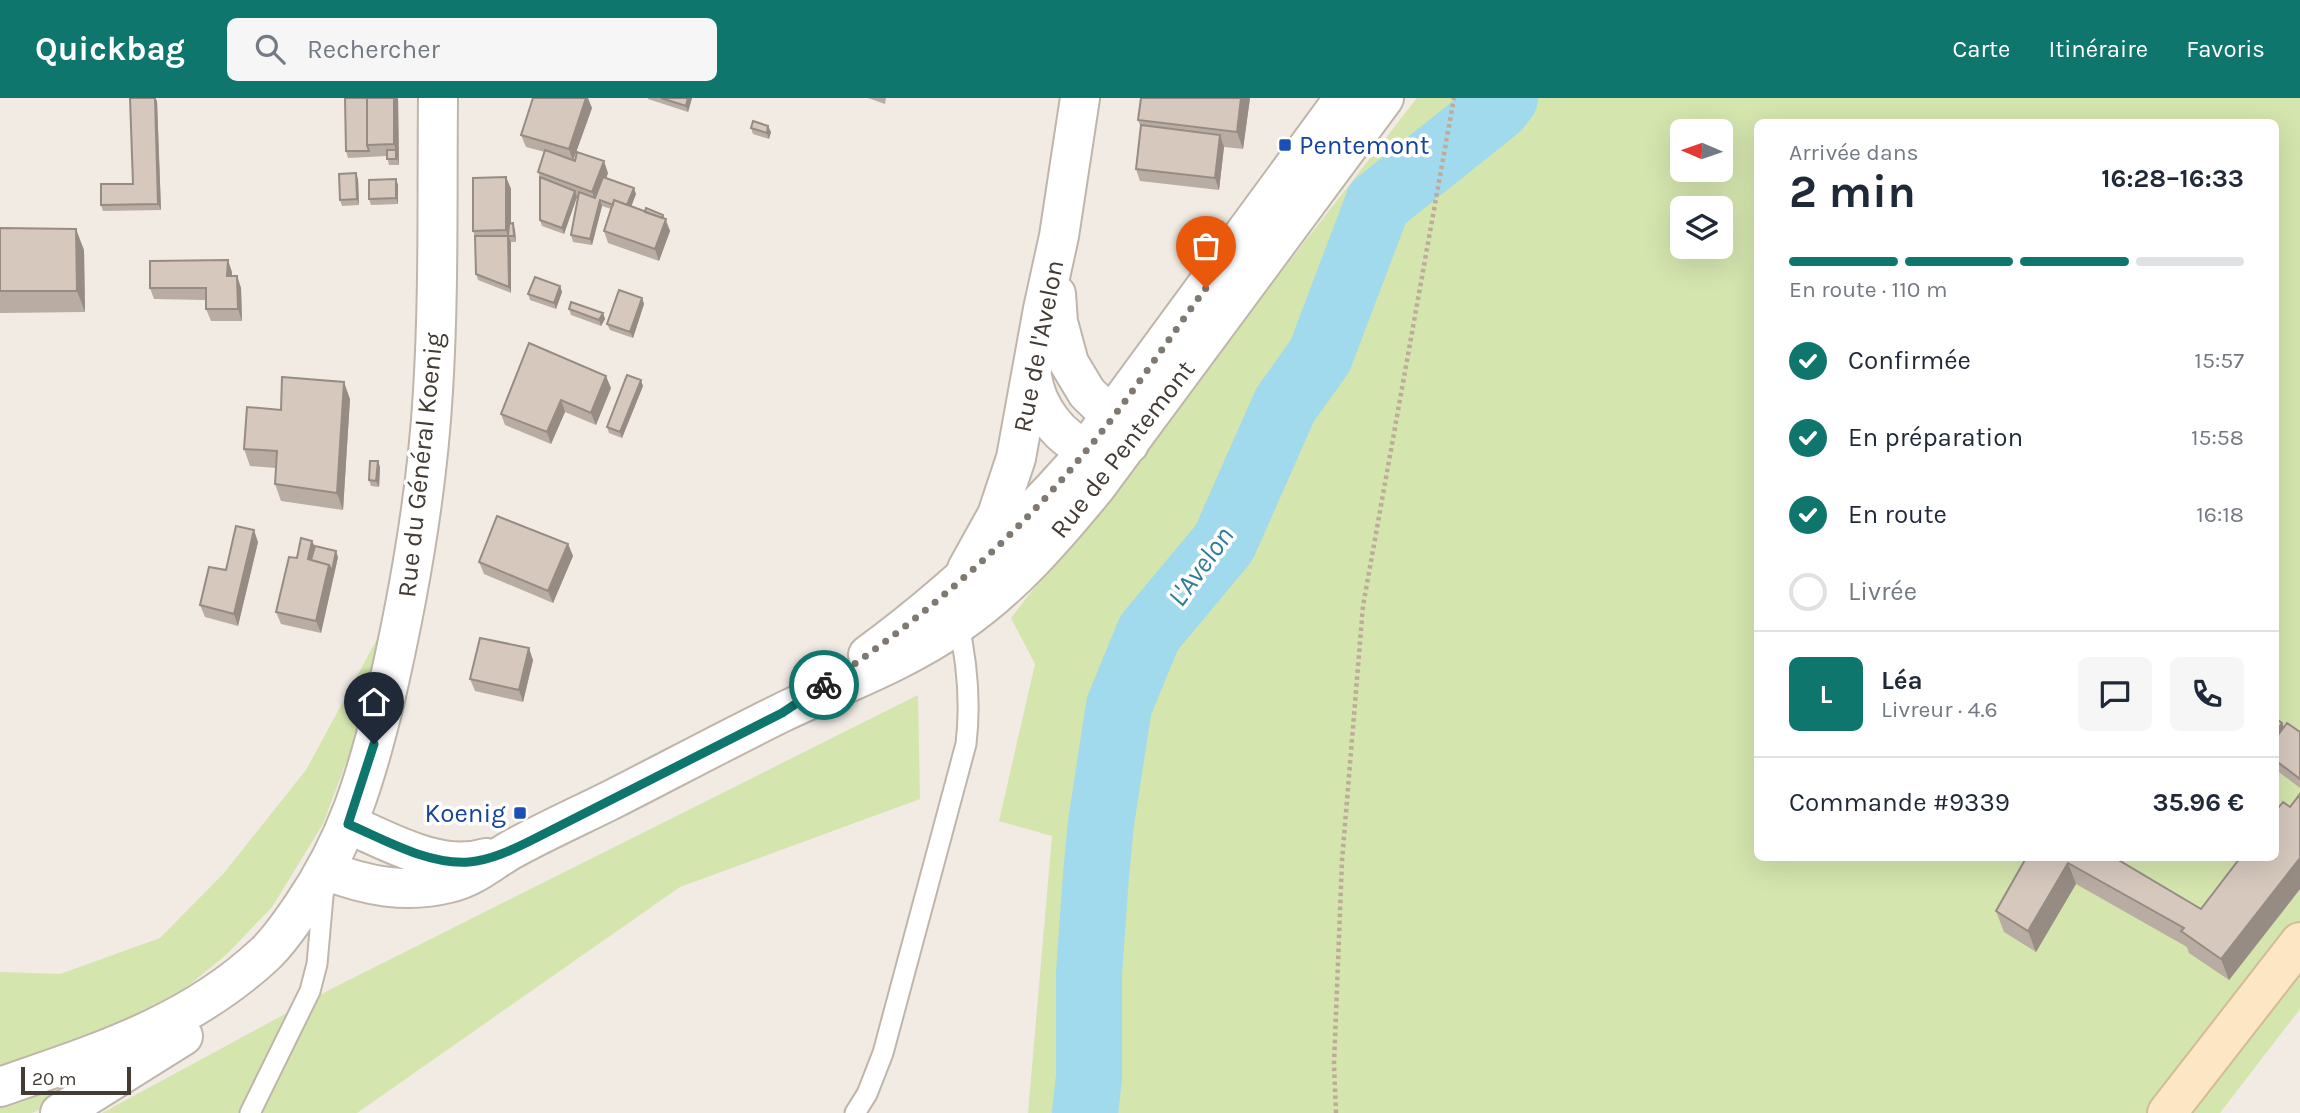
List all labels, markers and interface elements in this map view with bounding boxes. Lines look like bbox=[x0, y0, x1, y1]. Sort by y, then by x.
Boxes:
search box bbox=[227, 18, 717, 81]
text: Quickbag bbox=[35, 30, 185, 68]
icon: search bbox=[251, 30, 289, 68]
text: Rechercher bbox=[307, 34, 440, 65]
text: Carte bbox=[1952, 35, 2010, 63]
text: Itinéraire bbox=[2048, 35, 2148, 63]
text: Favoris bbox=[2186, 35, 2265, 63]
north arrow bbox=[1670, 119, 1732, 182]
map controls bbox=[1670, 119, 1733, 259]
place label: Pentemont bbox=[1299, 130, 1430, 161]
marker: Pentemont bbox=[1277, 137, 1293, 153]
text: Arrivée dans bbox=[1789, 139, 1919, 166]
text: 16:28–16:33 bbox=[2101, 163, 2244, 194]
text: 2 min bbox=[1789, 165, 1916, 219]
button: layers bbox=[1670, 196, 1733, 259]
pin bbox=[1176, 216, 1236, 288]
icon: bag bbox=[1187, 227, 1225, 265]
street label: Rue de l'Avelon bbox=[1007, 257, 1070, 435]
text: En route · 110 m bbox=[1789, 276, 1947, 303]
street label: Rue du Général Koenig bbox=[391, 331, 450, 599]
icon: check bbox=[1789, 342, 1827, 380]
text: Confirmée bbox=[1848, 345, 1971, 376]
text: 15:57 bbox=[2194, 347, 2244, 374]
street label: Rue de Pentemont bbox=[1043, 354, 1201, 544]
icon: check bbox=[1789, 419, 1827, 457]
text: En préparation bbox=[1848, 422, 2023, 453]
text: 15:58 bbox=[2191, 424, 2244, 451]
icon: check bbox=[1789, 496, 1827, 534]
text: En route bbox=[1848, 499, 1947, 530]
text: 16:18 bbox=[2196, 501, 2244, 528]
water label: L'Avelon bbox=[1160, 520, 1240, 613]
text: Livrée bbox=[1848, 576, 1917, 607]
courier bbox=[789, 650, 859, 720]
button: chat bbox=[2078, 657, 2152, 731]
button: phone bbox=[2170, 657, 2244, 731]
text: Léa bbox=[1881, 665, 1923, 696]
icon: bike bbox=[805, 666, 843, 704]
pin bbox=[344, 672, 404, 744]
text: L bbox=[1820, 679, 1832, 710]
icon: home bbox=[355, 683, 393, 721]
text: Livreur · 4.6 bbox=[1881, 696, 1998, 723]
text: Commande #9339 bbox=[1789, 787, 2010, 818]
text: 35.96 € bbox=[2152, 787, 2244, 818]
place label: Koenig bbox=[425, 798, 506, 829]
marker: Koenig bbox=[512, 805, 528, 821]
scale bar bbox=[21, 1064, 131, 1096]
text: 20 m bbox=[32, 1068, 77, 1090]

